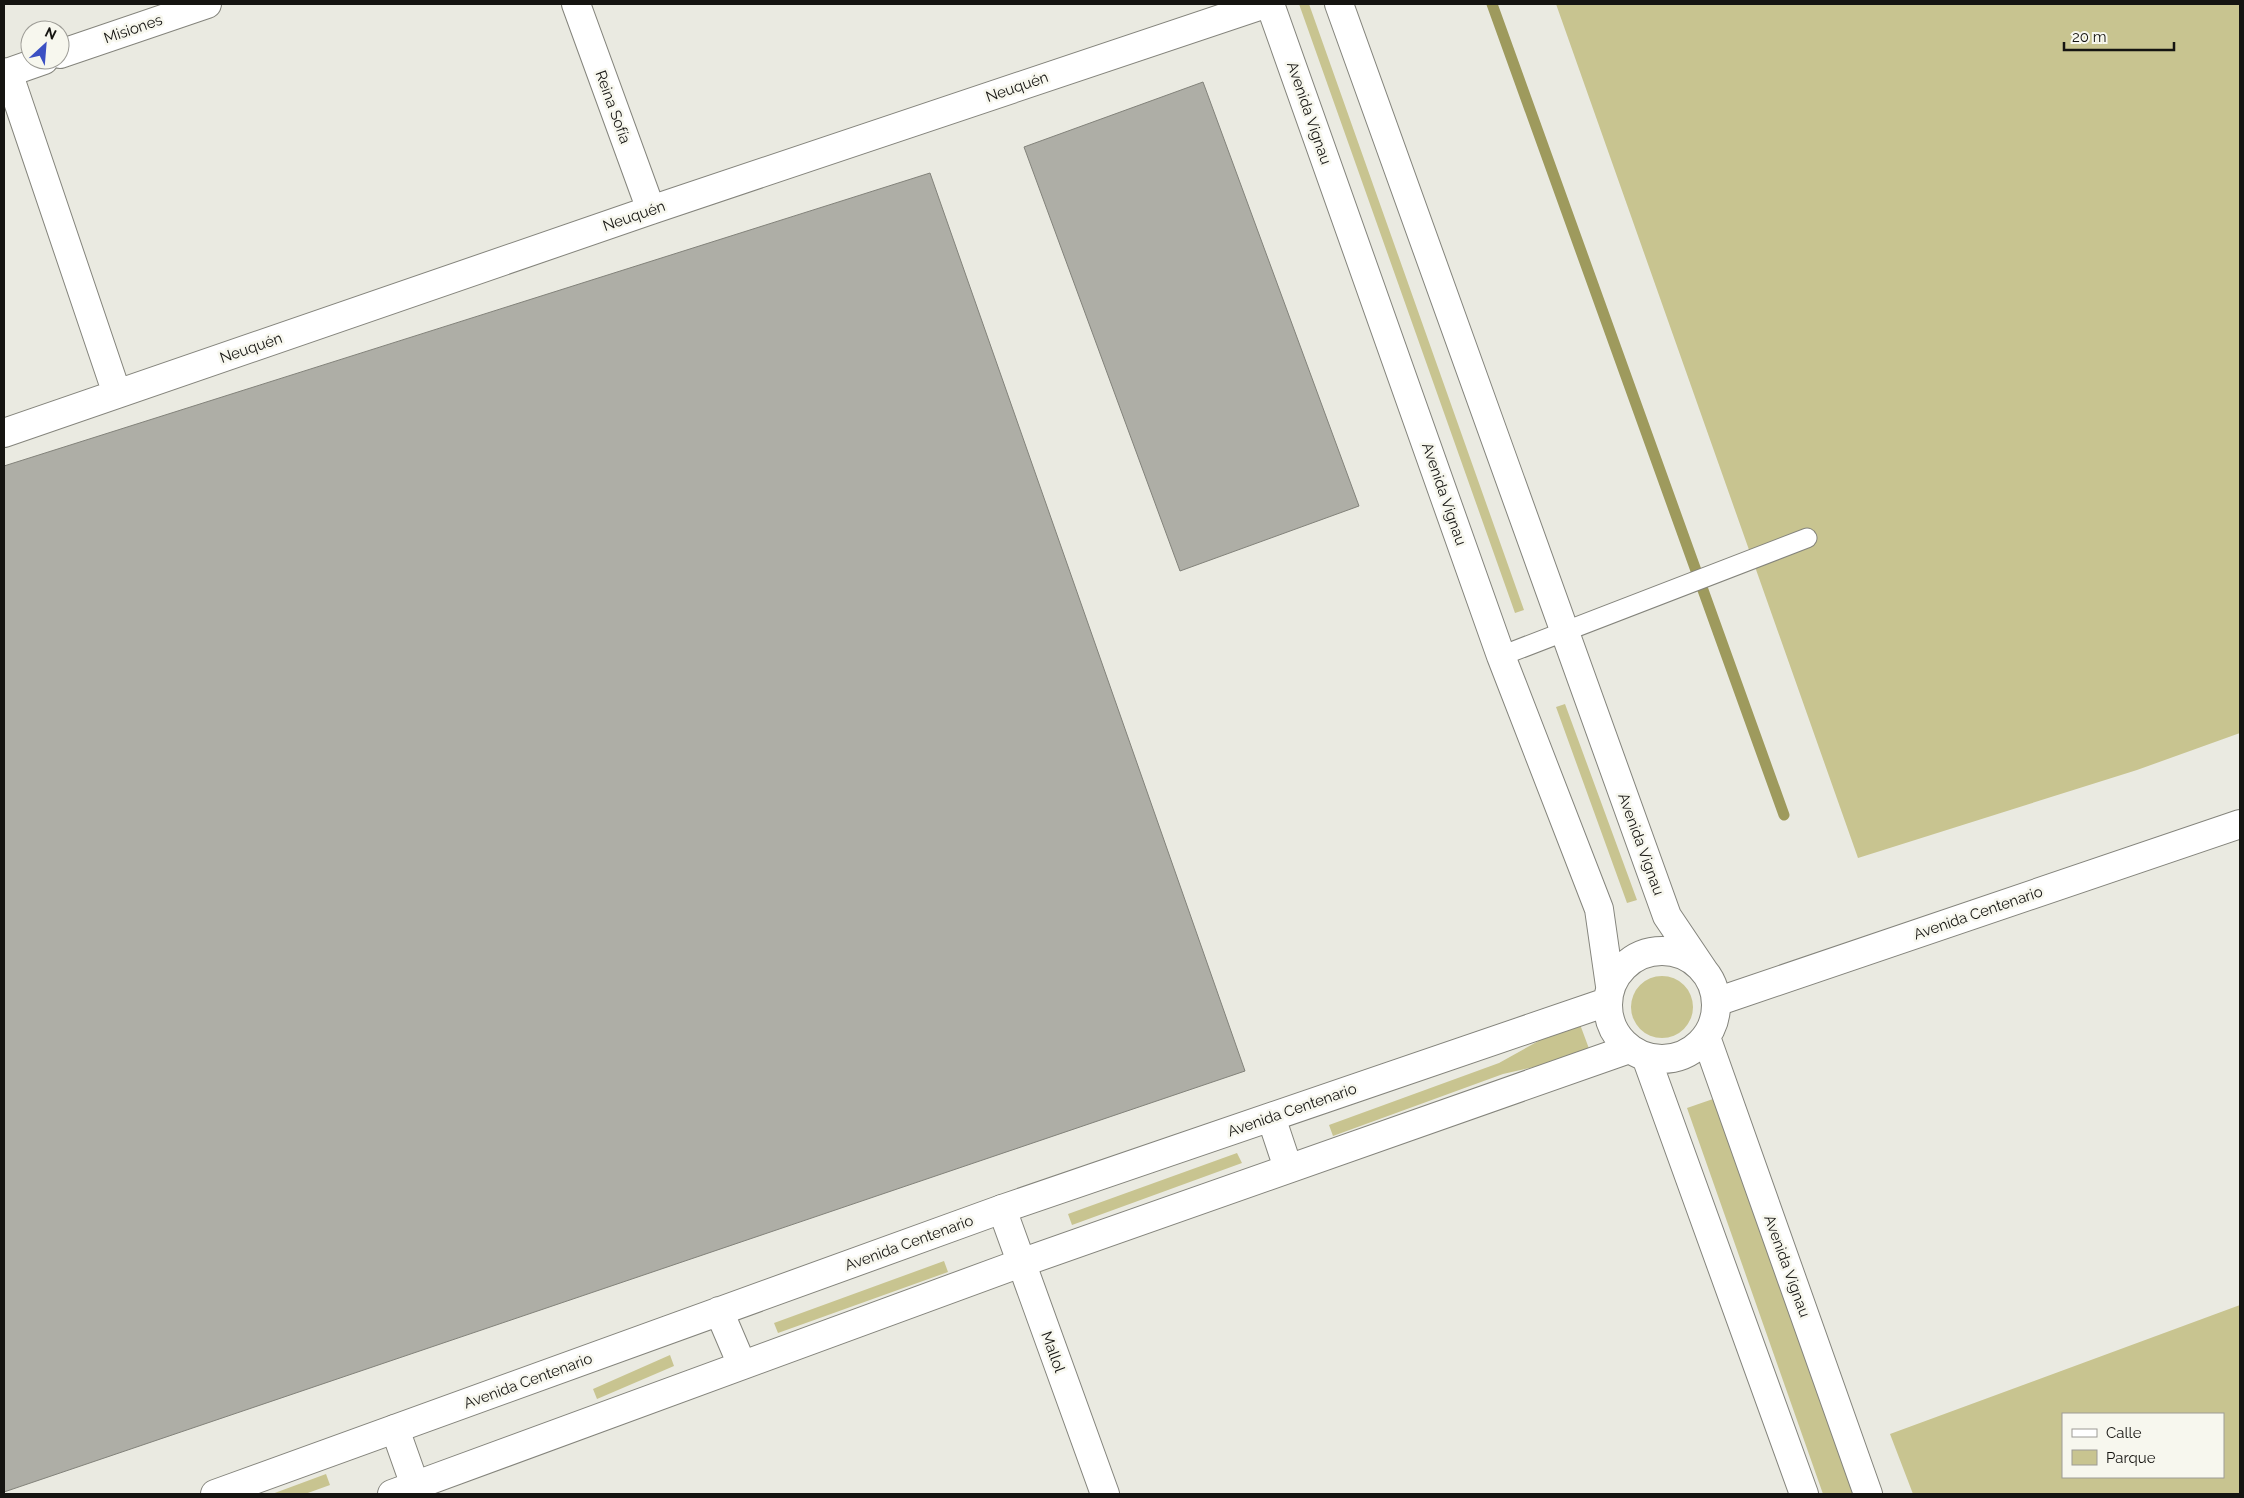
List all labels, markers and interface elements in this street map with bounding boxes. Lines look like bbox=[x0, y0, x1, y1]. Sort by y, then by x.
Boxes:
street label: Misiones bbox=[101, 11, 165, 47]
north arrow bbox=[20, 20, 70, 70]
scale bar bbox=[2064, 20, 2174, 52]
text: N bbox=[42, 24, 59, 43]
text: 20 m bbox=[2072, 28, 2107, 46]
street label: Avenida Vignau bbox=[1283, 59, 1335, 167]
street label: Reina Sofía bbox=[591, 68, 635, 146]
street label: Neuquén bbox=[983, 68, 1051, 106]
street label: Neuquén bbox=[600, 197, 668, 235]
street label: Neuquén bbox=[217, 329, 285, 367]
street label: Avenida Vignau bbox=[1418, 440, 1470, 548]
street label: Avenida Vignau bbox=[1614, 790, 1668, 898]
street label: Avenida Centenario bbox=[1911, 882, 2045, 944]
street label: Avenida Centenario bbox=[1225, 1079, 1359, 1141]
street label: Avenida Centenario bbox=[842, 1211, 976, 1275]
street label: Avenida Vignau bbox=[1760, 1212, 1814, 1320]
street label: Mallol bbox=[1037, 1329, 1069, 1376]
street label: Avenida Centenario bbox=[461, 1349, 595, 1413]
legend bbox=[2062, 1413, 2224, 1478]
text: Calle bbox=[2106, 1424, 2142, 1442]
text: Parque bbox=[2106, 1449, 2156, 1467]

